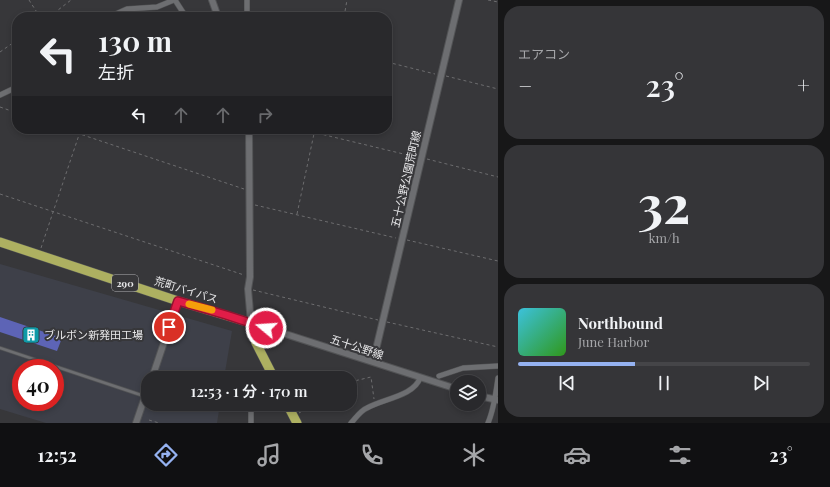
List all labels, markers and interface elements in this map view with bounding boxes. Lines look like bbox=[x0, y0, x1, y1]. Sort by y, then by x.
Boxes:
text: 130 m bbox=[98, 22, 172, 59]
icon: left bbox=[32, 28, 84, 80]
text: エアコン bbox=[518, 45, 570, 62]
text: 左折 bbox=[98, 60, 134, 84]
text: 23° bbox=[646, 65, 684, 105]
text: − bbox=[518, 70, 532, 100]
text: + bbox=[797, 70, 810, 100]
icon: left bbox=[128, 104, 150, 126]
icon: ahead bbox=[170, 104, 192, 126]
icon: ahead bbox=[212, 104, 234, 126]
icon: right bbox=[254, 104, 276, 126]
street label: 五十公野公園荒町線 bbox=[387, 129, 424, 229]
text: 32 bbox=[638, 168, 690, 237]
text: km/h bbox=[648, 229, 680, 246]
street label: 荒町バイパス bbox=[152, 273, 220, 306]
road number: 290 bbox=[112, 275, 138, 291]
position arrow bbox=[245, 307, 287, 349]
pin bbox=[152, 310, 186, 344]
text: Northbound bbox=[578, 313, 663, 333]
icon: arrive bbox=[158, 316, 180, 338]
building icon: ブルボン新発田工場 bbox=[21, 325, 41, 345]
place label: ブルボン新発田工場 bbox=[44, 327, 143, 342]
street label: 五十公野線 bbox=[329, 331, 386, 362]
text: June Harbor bbox=[578, 333, 649, 350]
speed limit sign: 40 bbox=[12, 359, 64, 411]
icon: previous bbox=[556, 372, 578, 394]
icon: pause bbox=[653, 372, 675, 394]
icon: next bbox=[750, 372, 772, 394]
map controls bbox=[450, 375, 486, 411]
button: layers bbox=[450, 375, 486, 411]
text: 12:53 · 1 分 · 170 m bbox=[191, 381, 307, 401]
icon: directions bbox=[152, 441, 180, 469]
icon: music bbox=[255, 441, 283, 469]
icon: phone bbox=[358, 441, 386, 469]
icon: climate bbox=[460, 441, 488, 469]
icon: car bbox=[563, 441, 591, 469]
icon: filters bbox=[666, 441, 694, 469]
text: 12:52 bbox=[37, 443, 77, 467]
text: 23° bbox=[769, 443, 793, 467]

